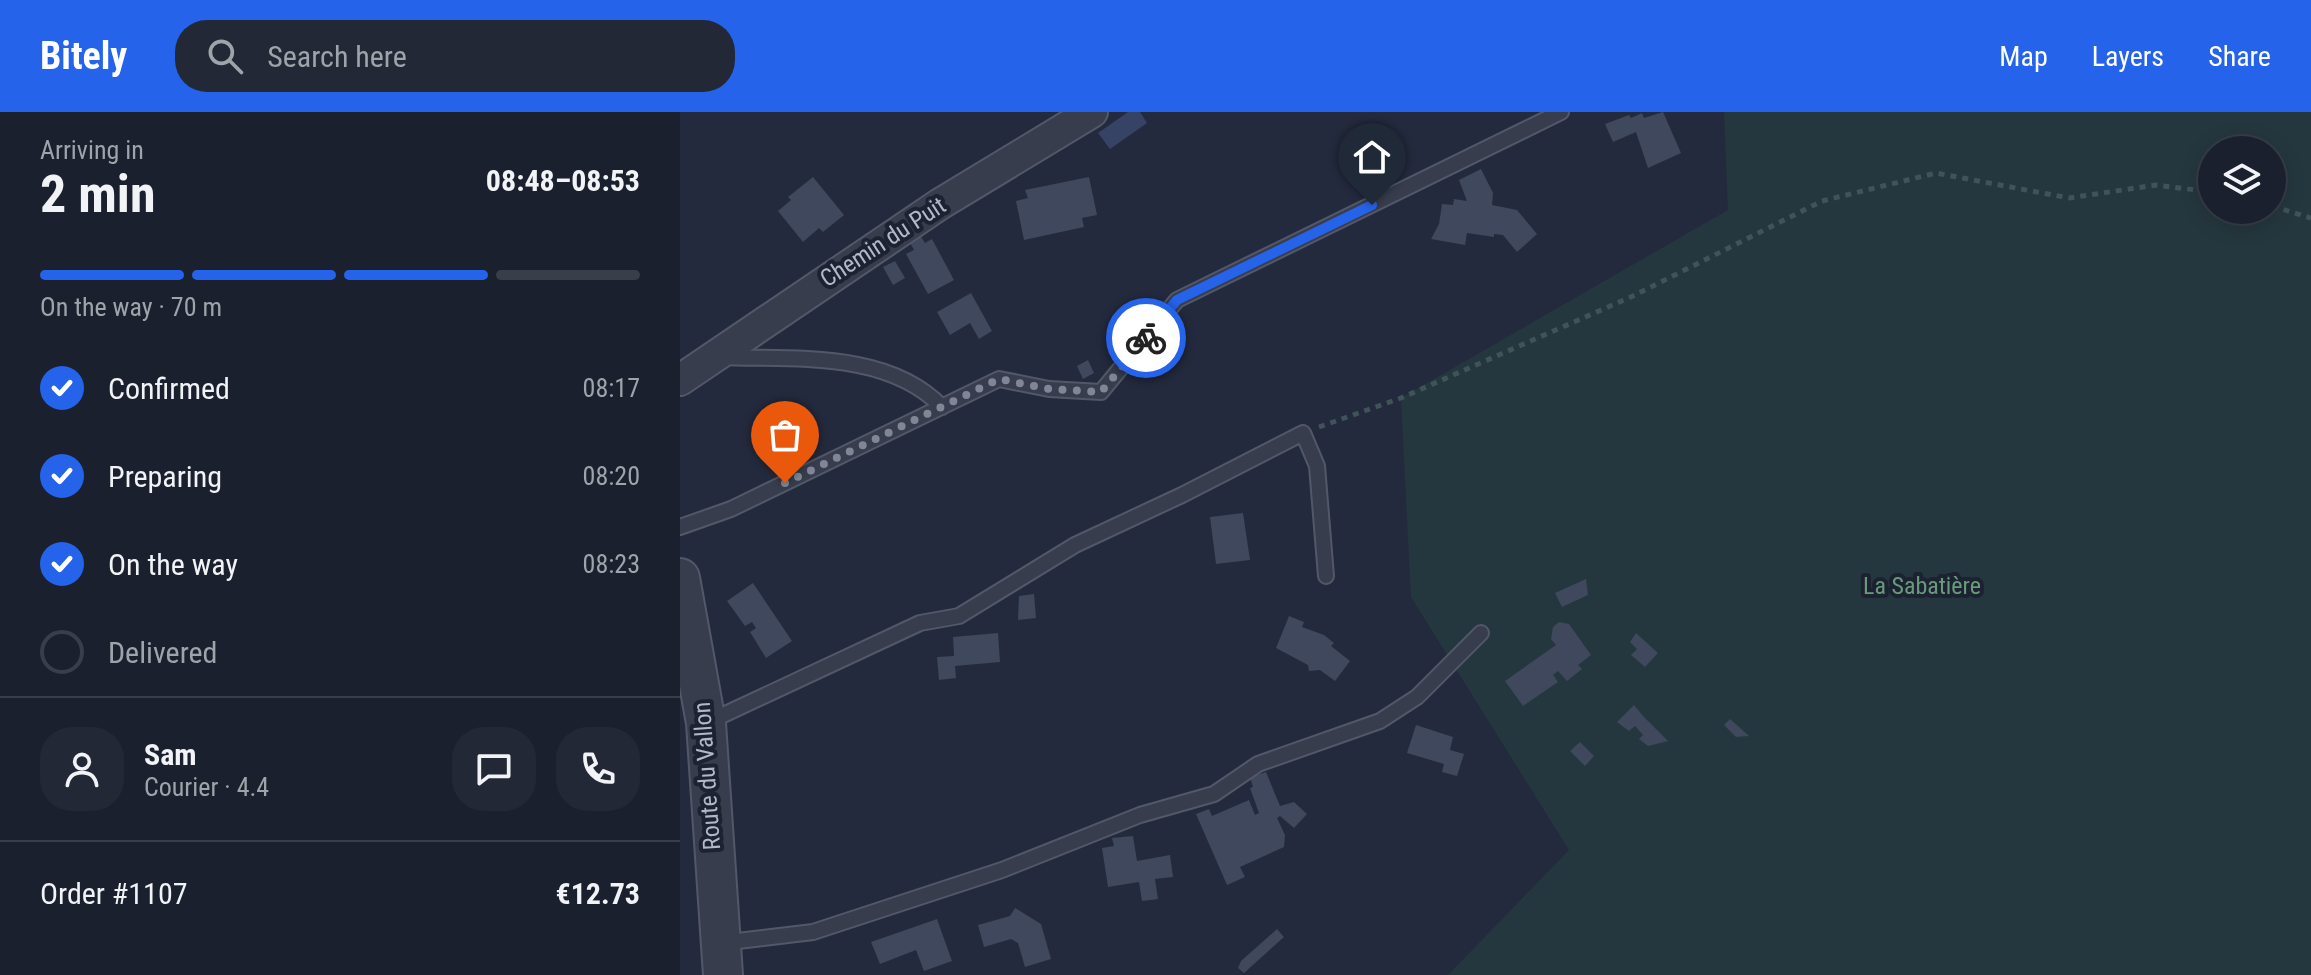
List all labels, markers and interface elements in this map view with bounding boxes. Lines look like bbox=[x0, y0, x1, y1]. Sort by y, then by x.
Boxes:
search box bbox=[175, 20, 735, 92]
text: Bitely bbox=[40, 34, 127, 78]
icon: search bbox=[203, 34, 247, 78]
text: Search here bbox=[267, 39, 407, 74]
text: Map bbox=[1999, 40, 2048, 73]
text: Layers bbox=[2092, 40, 2164, 73]
text: Share bbox=[2208, 40, 2271, 73]
pin bbox=[1338, 123, 1406, 205]
text: Arriving in bbox=[40, 135, 144, 165]
icon: home bbox=[1350, 135, 1394, 179]
map controls bbox=[2198, 136, 2286, 224]
button: layers bbox=[2198, 136, 2286, 224]
text: 08:48–08:53 bbox=[486, 163, 640, 198]
text: 2 min bbox=[40, 164, 156, 225]
street label: Chemin du Puit bbox=[815, 191, 951, 293]
text: On the way · 70 m bbox=[40, 292, 222, 322]
courier bbox=[1106, 298, 1186, 378]
icon: bike bbox=[1124, 316, 1168, 360]
icon: check bbox=[40, 366, 84, 410]
text: Confirmed bbox=[108, 371, 230, 406]
text: 08:17 bbox=[583, 373, 640, 403]
pin bbox=[751, 401, 819, 483]
icon: bag bbox=[763, 413, 807, 457]
icon: check bbox=[40, 454, 84, 498]
text: Preparing bbox=[108, 459, 222, 494]
text: 08:20 bbox=[583, 461, 640, 491]
icon: check bbox=[40, 542, 84, 586]
text: On the way bbox=[108, 547, 238, 582]
text: 08:23 bbox=[583, 549, 640, 579]
park label: La Sabatière bbox=[1863, 572, 1981, 600]
text: Delivered bbox=[108, 635, 217, 670]
street label: Route du Vallon bbox=[688, 701, 726, 851]
button: person bbox=[40, 727, 124, 811]
button: chat bbox=[452, 727, 536, 811]
button: phone bbox=[556, 727, 640, 811]
text: Sam bbox=[144, 737, 197, 772]
text: Courier · 4.4 bbox=[144, 772, 269, 802]
text: Order #1107 bbox=[40, 876, 188, 911]
text: €12.73 bbox=[555, 876, 640, 911]

